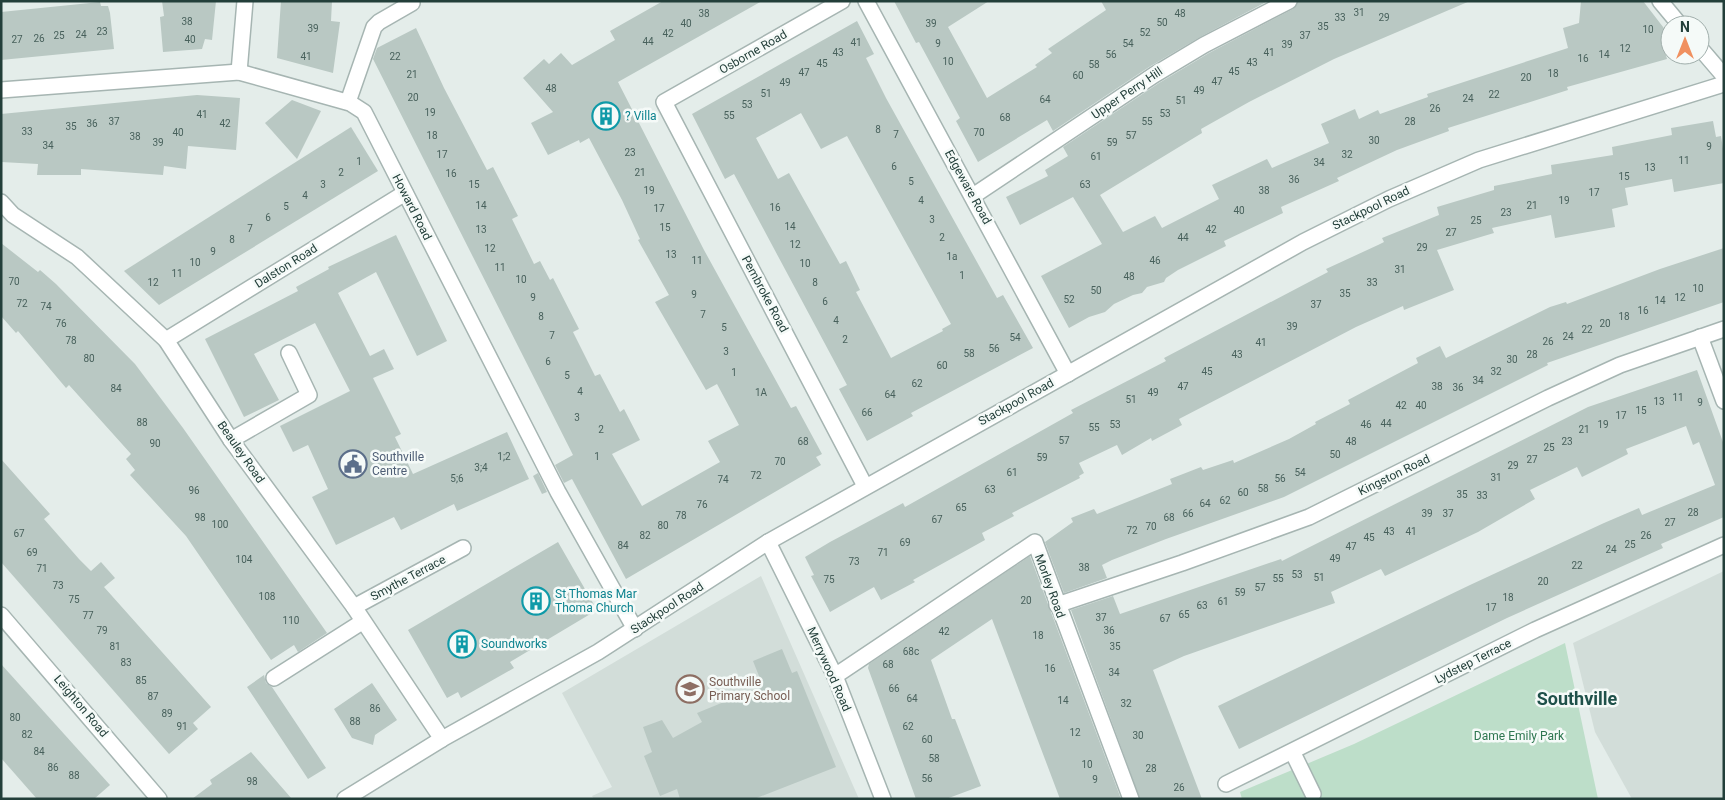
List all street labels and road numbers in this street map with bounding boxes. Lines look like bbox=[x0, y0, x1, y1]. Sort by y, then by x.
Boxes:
street label: Osborne Road bbox=[717, 27, 789, 77]
street label: Upper Perry Hill bbox=[1089, 64, 1165, 122]
street label: Edgeware Road bbox=[942, 147, 994, 227]
street label: Howard Road bbox=[389, 172, 435, 242]
street label: Stackpool Road bbox=[1330, 183, 1412, 233]
street label: Dalston Road bbox=[252, 241, 320, 291]
street label: Pembroke Road bbox=[739, 253, 791, 335]
street label: Stackpool Road bbox=[976, 376, 1056, 428]
street label: Beauley Road bbox=[215, 418, 267, 486]
street label: Kingston Road bbox=[1356, 452, 1432, 498]
street label: Smythe Terrace bbox=[368, 552, 448, 604]
street label: Morley Road bbox=[1032, 552, 1068, 620]
street label: Stackpool Road bbox=[628, 579, 706, 637]
street label: Merrywood Road bbox=[804, 625, 854, 713]
street label: Lydstep Terrace bbox=[1432, 636, 1514, 686]
street label: Leighton Road bbox=[51, 672, 111, 740]

